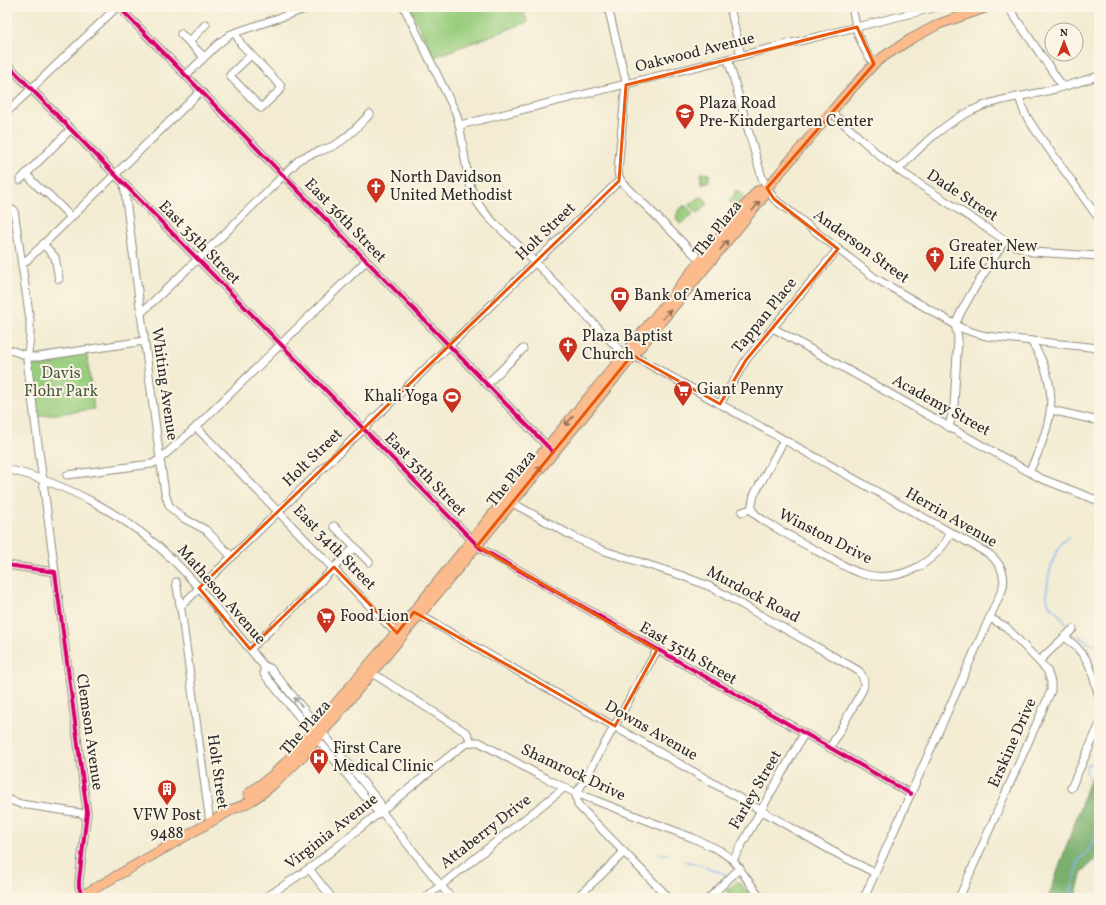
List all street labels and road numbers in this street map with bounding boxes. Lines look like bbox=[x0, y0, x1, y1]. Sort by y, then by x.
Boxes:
street label: Oakwood Avenue bbox=[633, 28, 757, 78]
street label: Dade Street bbox=[922, 165, 1002, 228]
street label: East 36th Street bbox=[299, 174, 391, 268]
street label: East 35th Street bbox=[153, 196, 245, 290]
street label: The Plaza bbox=[688, 196, 748, 262]
street label: Holt Street bbox=[511, 197, 581, 266]
street label: Anderson Street bbox=[808, 205, 914, 290]
street label: Tappan Place bbox=[727, 273, 803, 359]
street label: Whiting Avenue bbox=[145, 326, 183, 442]
street label: Academy Street bbox=[888, 370, 995, 442]
street label: Holt Street bbox=[278, 423, 348, 492]
street label: East 35th Street bbox=[379, 428, 471, 522]
street label: The Plaza bbox=[482, 446, 542, 512]
street label: Herrin Avenue bbox=[901, 483, 1001, 553]
street label: East 34th Street bbox=[287, 500, 381, 596]
street label: Winston Drive bbox=[774, 504, 876, 570]
street label: Matheson Avenue bbox=[171, 540, 271, 650]
street label: Murdock Road bbox=[703, 561, 803, 629]
street label: East 35th Street bbox=[635, 617, 741, 691]
street label: Clemson Avenue bbox=[70, 672, 108, 792]
street label: The Plaza bbox=[276, 695, 336, 761]
street label: Downs Avenue bbox=[600, 695, 702, 767]
street label: Erskine Drive bbox=[983, 695, 1043, 791]
street label: Holt Street bbox=[201, 733, 233, 812]
street label: Shamrock Drive bbox=[517, 739, 629, 807]
street label: Farley Street bbox=[724, 746, 788, 834]
street label: Virginia Avenue bbox=[281, 789, 383, 875]
street label: Attaberry Drive bbox=[436, 789, 536, 875]

